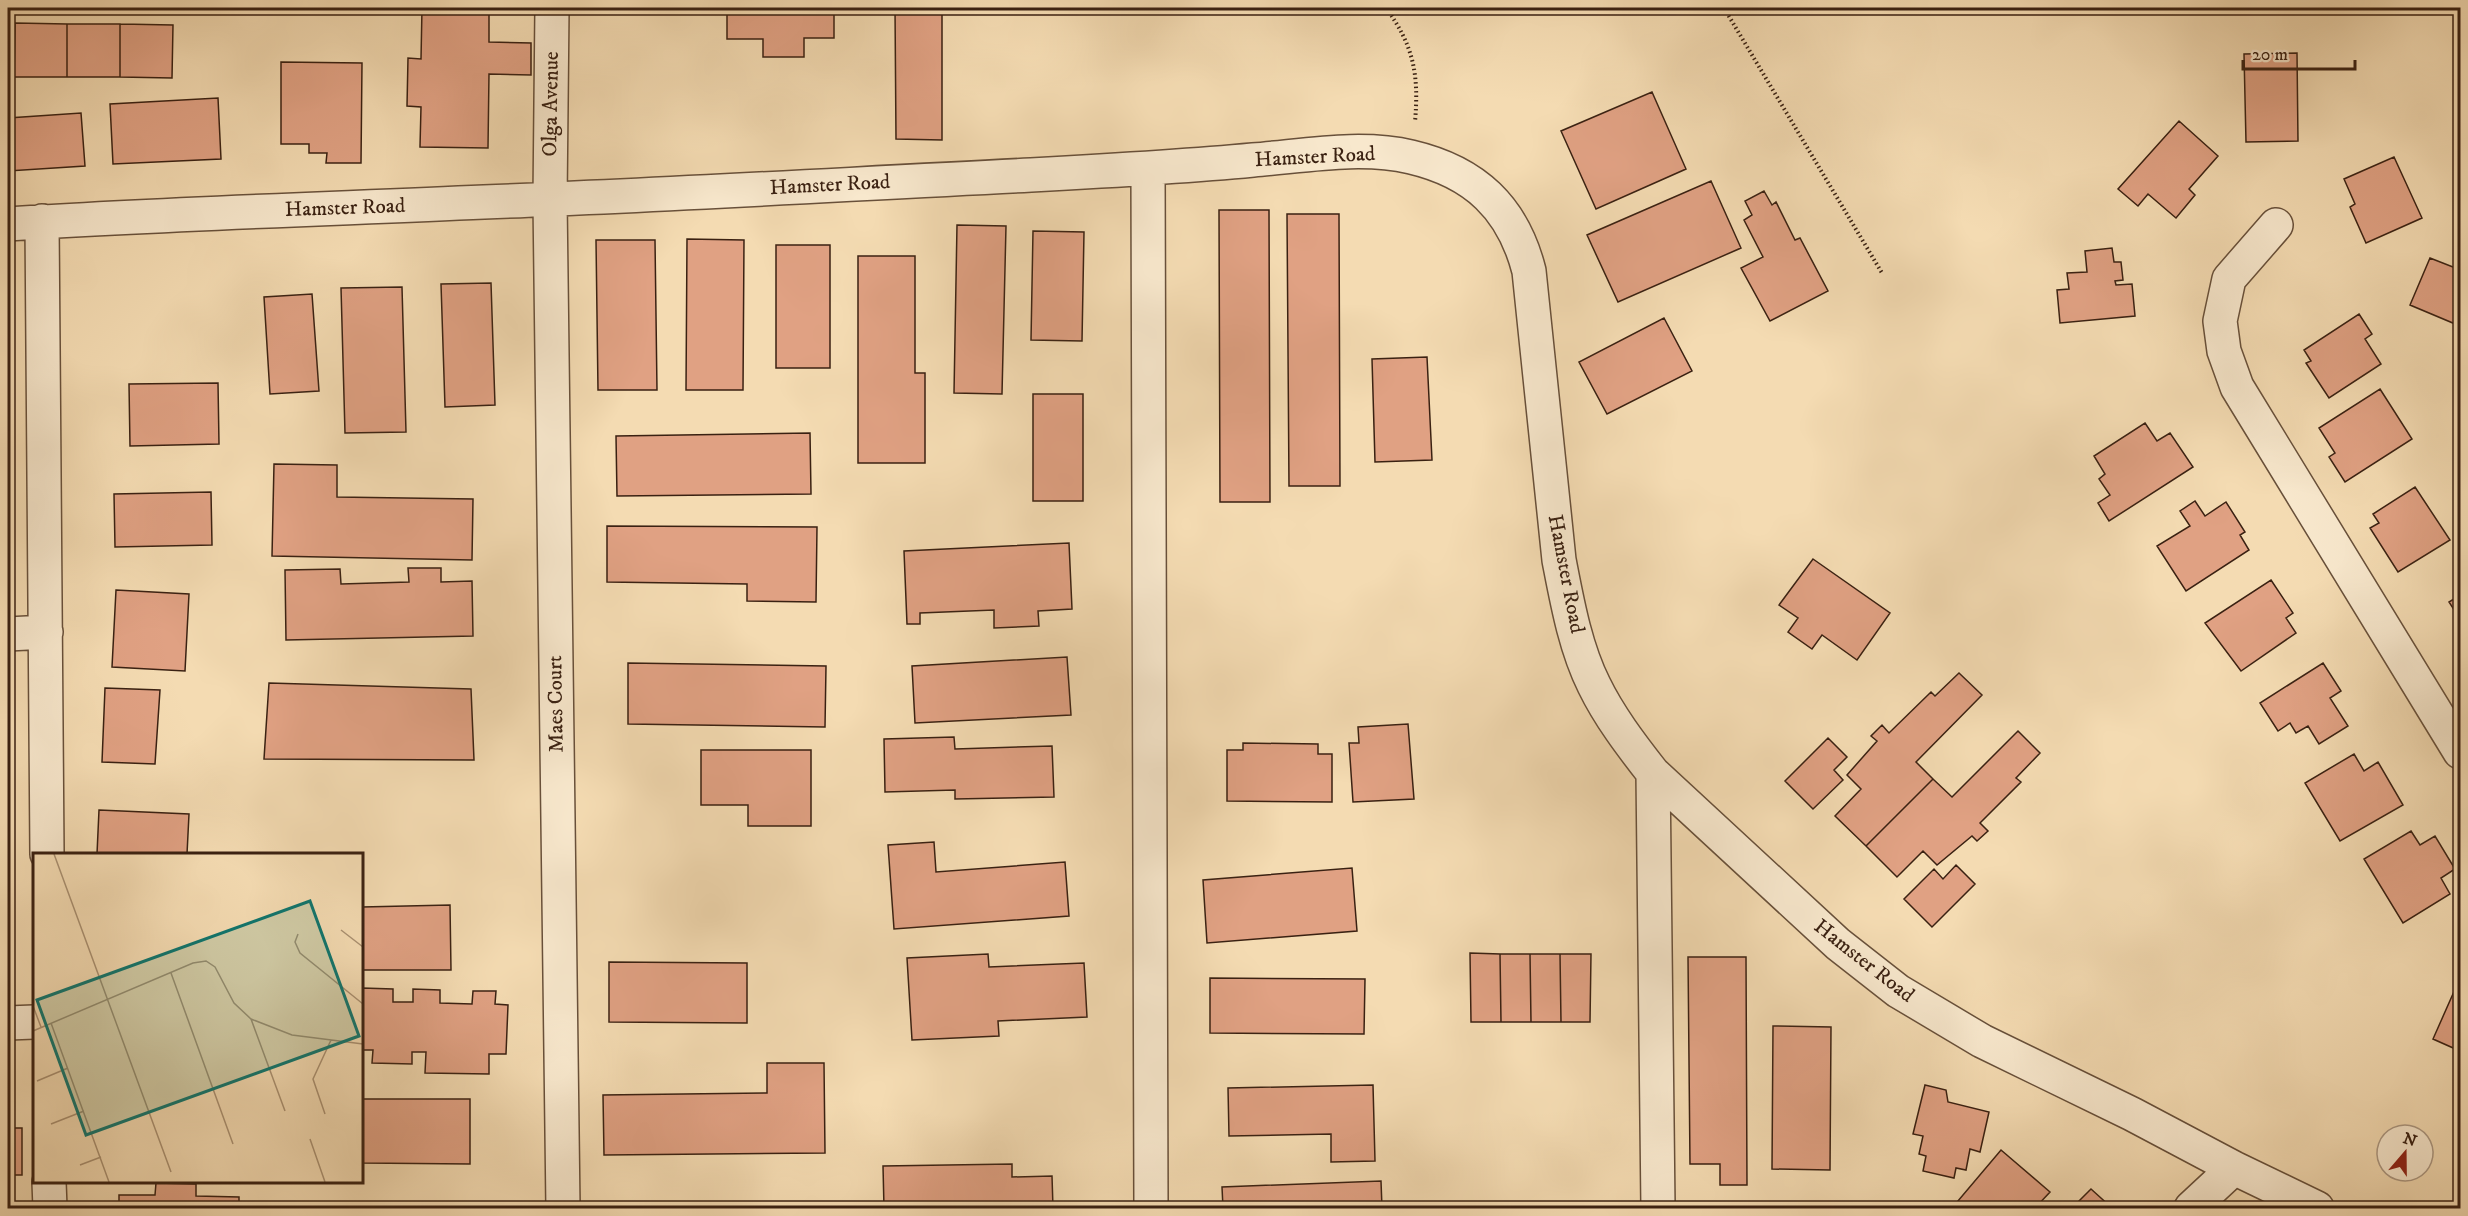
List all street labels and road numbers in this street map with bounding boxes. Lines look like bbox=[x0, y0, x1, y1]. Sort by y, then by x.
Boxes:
street label: Olga Avenue bbox=[537, 51, 565, 157]
street label: Hamster Road bbox=[1254, 141, 1376, 173]
street label: Hamster Road bbox=[769, 169, 891, 201]
street label: Hamster Road bbox=[284, 193, 406, 223]
street label: Hamster Road bbox=[1542, 512, 1590, 636]
street label: Maes Court bbox=[542, 655, 570, 753]
street label: Hamster Road bbox=[1808, 914, 1920, 1009]

